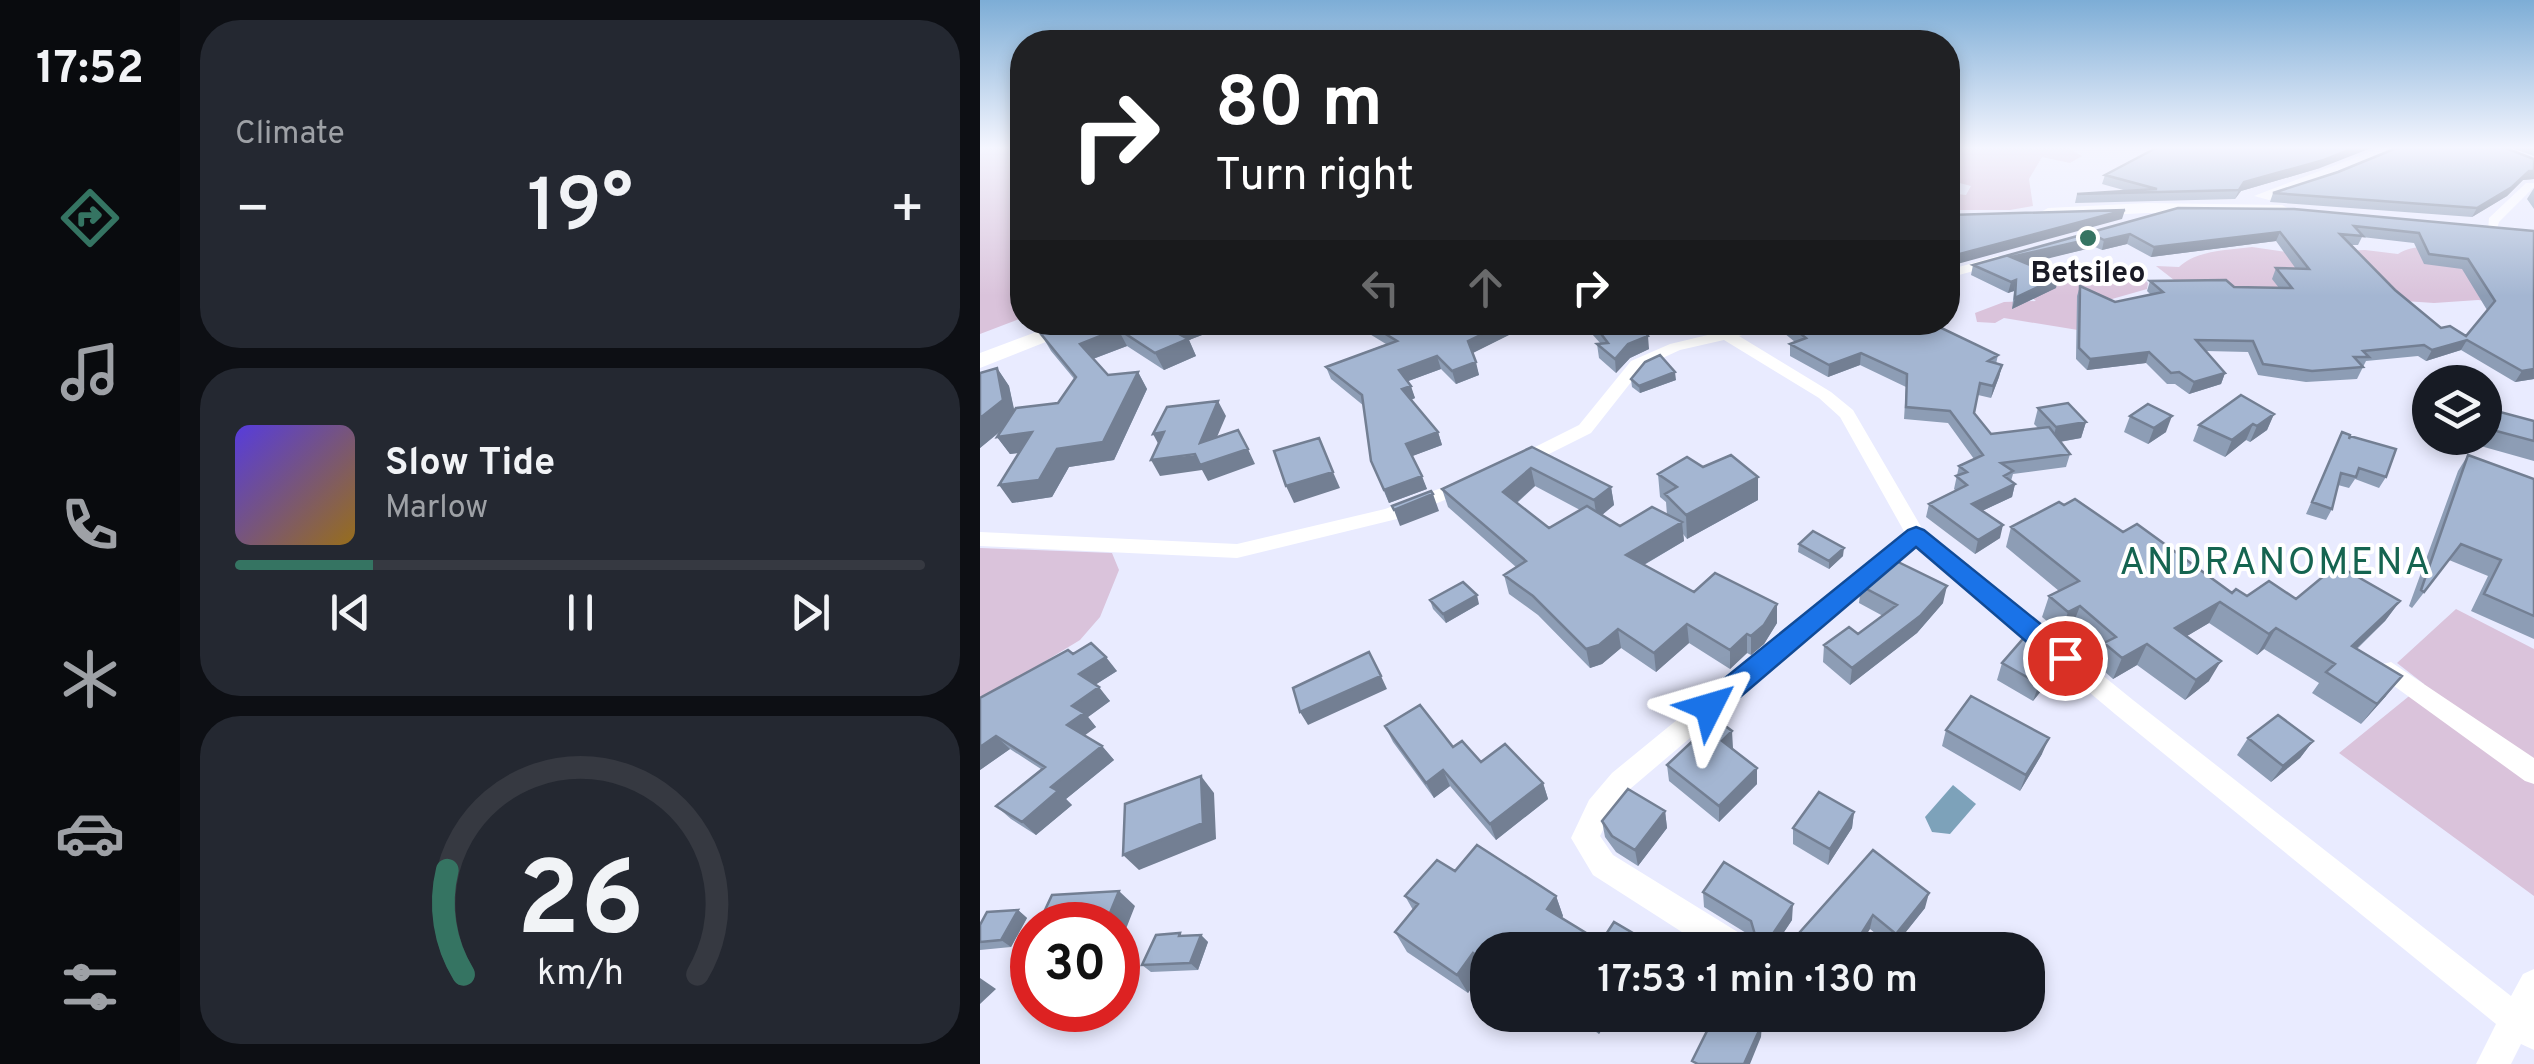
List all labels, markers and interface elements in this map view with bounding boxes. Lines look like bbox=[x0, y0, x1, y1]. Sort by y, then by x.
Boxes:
text: 17:52 bbox=[36, 42, 144, 99]
text: 80 m bbox=[1215, 62, 1383, 151]
icon: right bbox=[1050, 70, 1180, 200]
text: Climate bbox=[235, 115, 345, 155]
text: Turn right bbox=[1215, 149, 1414, 206]
text: 19° bbox=[527, 163, 633, 258]
text: − bbox=[235, 177, 270, 247]
text: + bbox=[890, 177, 925, 247]
icon: directions bbox=[55, 183, 125, 253]
marker: Betsileo bbox=[2077, 227, 2099, 249]
place label: Betsileo bbox=[2030, 256, 2146, 293]
icon: left bbox=[1353, 260, 1408, 315]
icon: ahead bbox=[1458, 260, 1513, 315]
icon: right bbox=[1563, 260, 1618, 315]
icon: music bbox=[55, 337, 125, 407]
map controls bbox=[2412, 365, 2502, 455]
button: layers bbox=[2412, 365, 2502, 455]
text: Slow Tide bbox=[385, 440, 555, 489]
text: Marlow bbox=[385, 489, 488, 529]
icon: phone bbox=[55, 490, 125, 560]
district label: ANDRANOMENA bbox=[2119, 540, 2433, 589]
icon: previous bbox=[323, 585, 378, 640]
icon: pause bbox=[553, 585, 608, 640]
icon: next bbox=[783, 585, 838, 640]
pin bbox=[2023, 616, 2108, 701]
icon: arrive bbox=[2038, 631, 2093, 686]
icon: climate bbox=[55, 644, 125, 714]
position arrow bbox=[1657, 655, 1761, 759]
icon: car bbox=[55, 798, 125, 868]
text: 26 bbox=[516, 840, 644, 972]
speed limit sign: 30 bbox=[1010, 902, 1140, 1032]
icon: filters bbox=[55, 952, 125, 1022]
text: km/h bbox=[537, 952, 623, 998]
text: 17:53 · 1 min · 130 m bbox=[1597, 957, 1918, 1006]

